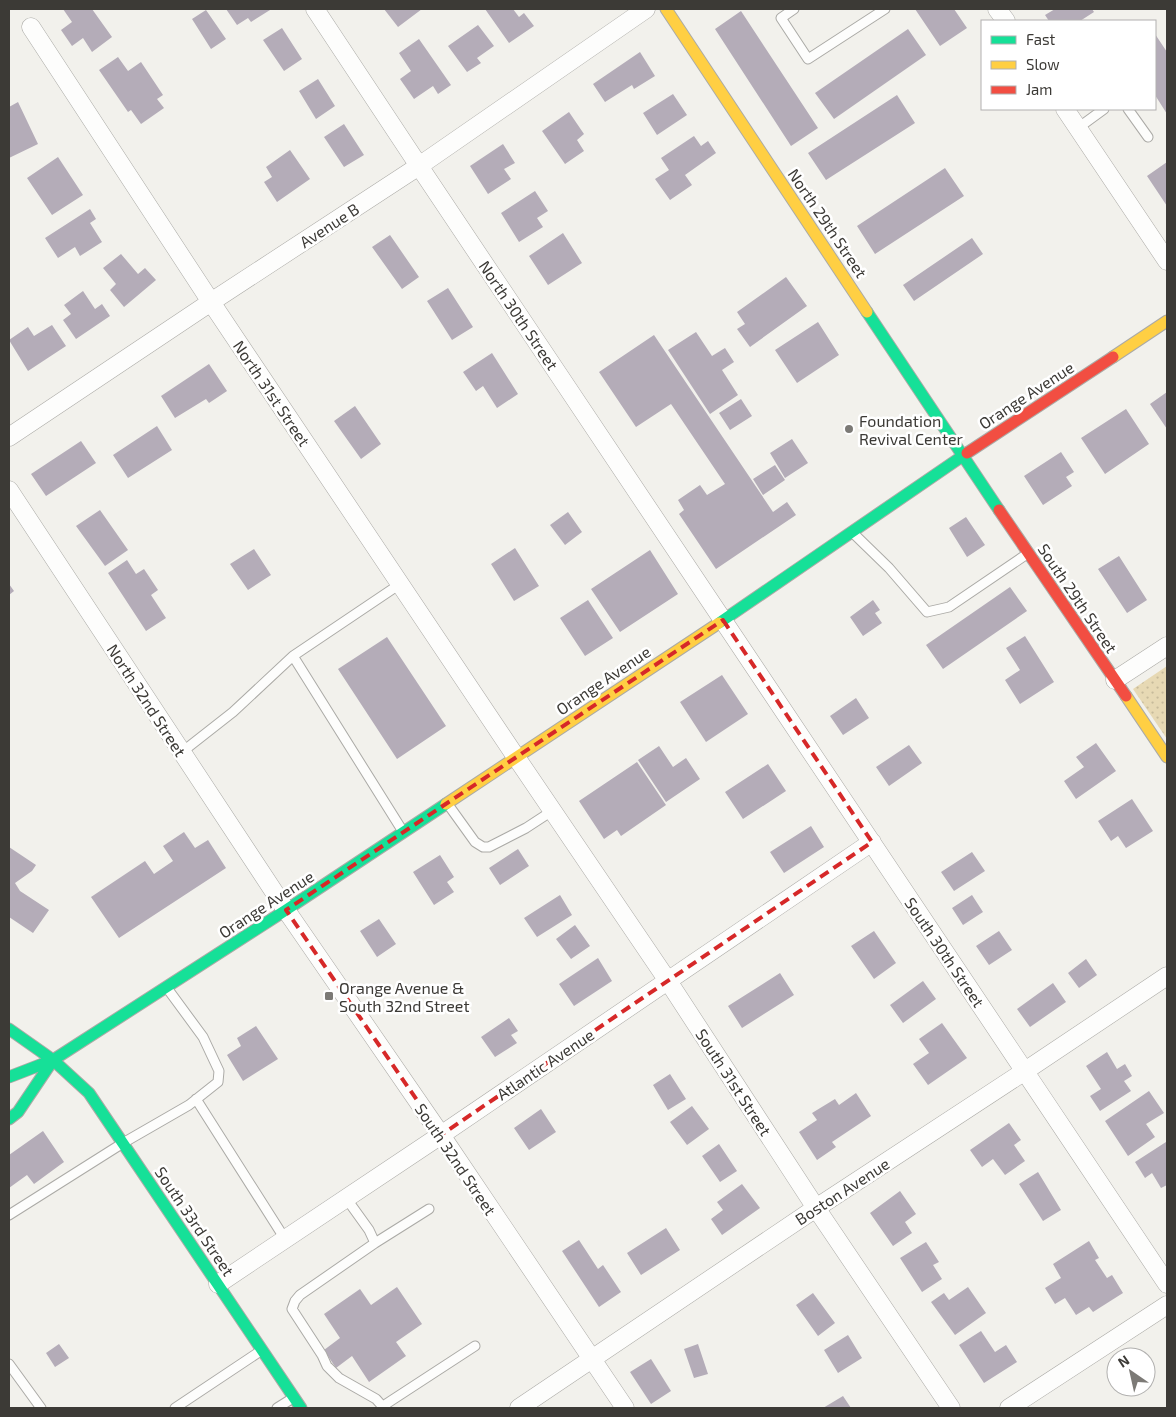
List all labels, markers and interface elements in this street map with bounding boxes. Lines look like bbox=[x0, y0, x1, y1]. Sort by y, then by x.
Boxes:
legend bbox=[981, 20, 1156, 110]
text: Fast bbox=[1026, 30, 1056, 48]
text: Slow bbox=[1026, 55, 1060, 73]
text: Jam bbox=[1026, 80, 1052, 98]
street label: North 29th Street bbox=[785, 165, 871, 281]
street label: Avenue B bbox=[296, 199, 362, 251]
street label: North 30th Street bbox=[475, 257, 563, 373]
street label: North 31st Street bbox=[230, 337, 314, 449]
street label: Orange Avenue bbox=[975, 357, 1077, 433]
place label: Foundation Revival Center bbox=[859, 411, 964, 448]
marker: Foundation Revival Center bbox=[843, 423, 855, 435]
street label: South 29th Street bbox=[1034, 540, 1122, 656]
street label: North 32nd Street bbox=[104, 640, 190, 760]
street label: Orange Avenue bbox=[552, 642, 654, 718]
street label: Orange Avenue bbox=[215, 866, 317, 942]
street label: South 30th Street bbox=[901, 894, 989, 1010]
place label: Orange Avenue & South 32nd Street bbox=[339, 978, 470, 1015]
marker: Orange Avenue & South 32nd Street bbox=[323, 990, 335, 1002]
street label: Atlantic Avenue bbox=[493, 1024, 597, 1104]
street label: South 31st Street bbox=[692, 1025, 776, 1139]
street label: South 32nd Street bbox=[412, 1100, 500, 1218]
street label: Boston Avenue bbox=[791, 1154, 893, 1228]
street label: South 33rd Street bbox=[152, 1163, 238, 1279]
north arrow bbox=[1106, 1347, 1156, 1397]
text: N bbox=[1115, 1351, 1132, 1371]

